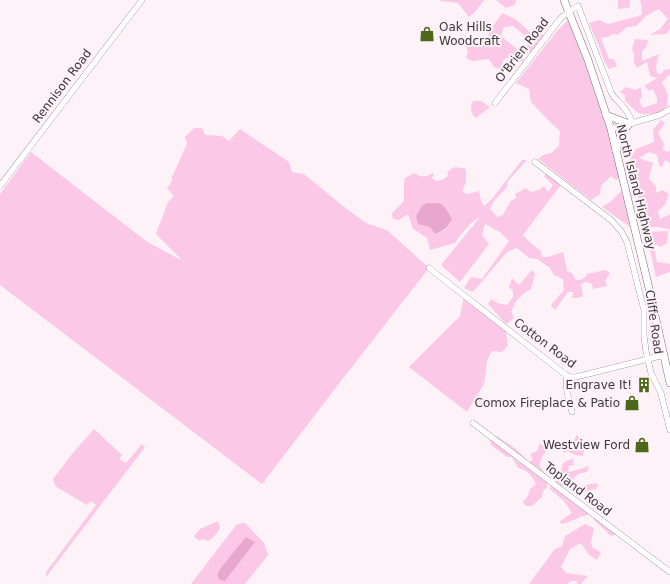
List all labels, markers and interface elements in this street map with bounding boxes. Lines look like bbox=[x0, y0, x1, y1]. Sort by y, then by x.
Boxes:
street label: O'Brien Road bbox=[492, 15, 552, 85]
place label: Oak Hills Woodcraft bbox=[439, 20, 500, 48]
shop icon: Oak Hills Woodcraft bbox=[418, 25, 436, 43]
street label: Rennison Road bbox=[30, 46, 94, 126]
street label: North Island Highway bbox=[614, 123, 658, 251]
street label: Cliffe Road bbox=[643, 289, 665, 355]
street label: Cotton Road bbox=[511, 315, 579, 371]
building icon: Engrave It! bbox=[635, 376, 653, 394]
place label: Engrave It! bbox=[566, 378, 632, 392]
shop icon: Comox Fireplace & Patio bbox=[623, 394, 641, 412]
place label: Comox Fireplace & Patio bbox=[475, 396, 620, 410]
shop icon: Westview Ford bbox=[633, 436, 651, 454]
place label: Westview Ford bbox=[543, 438, 630, 452]
street label: Topland Road bbox=[541, 459, 614, 519]

